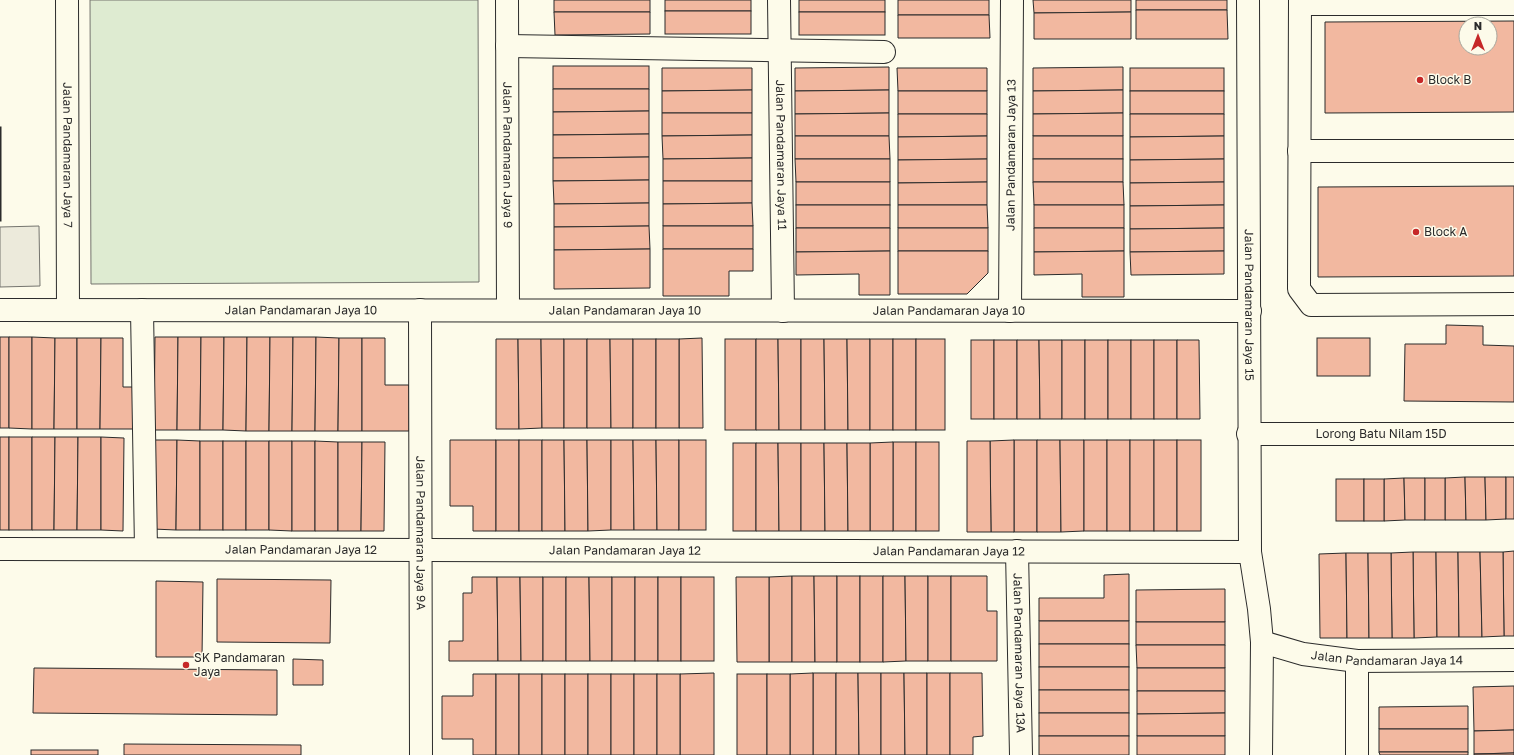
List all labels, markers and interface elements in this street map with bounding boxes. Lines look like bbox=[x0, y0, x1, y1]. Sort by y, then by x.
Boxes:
north arrow bbox=[1458, 16, 1498, 56]
text: N bbox=[1474, 19, 1482, 32]
place label: Block B bbox=[1428, 72, 1471, 87]
marker: Block B bbox=[1415, 75, 1425, 85]
street label: Jalan Pandamaran Jaya 11 bbox=[773, 79, 790, 231]
street label: Jalan Pandamaran Jaya 13 bbox=[1003, 79, 1018, 231]
street label: Jalan Pandamaran Jaya 7 bbox=[60, 82, 76, 228]
street label: Jalan Pandamaran Jaya 9 bbox=[500, 82, 516, 228]
place label: Block A bbox=[1424, 224, 1467, 239]
marker: Block A bbox=[1411, 227, 1421, 237]
street label: Jalan Pandamaran Jaya 15 bbox=[1242, 229, 1257, 381]
street label: Jalan Pandamaran Jaya 10 bbox=[225, 302, 377, 317]
street label: Jalan Pandamaran Jaya 10 bbox=[549, 302, 701, 318]
street label: Jalan Pandamaran Jaya 10 bbox=[873, 303, 1025, 318]
street label: Lorong Batu Nilam 15D bbox=[1315, 426, 1447, 441]
street label: Jalan Pandamaran Jaya 9A bbox=[413, 456, 429, 610]
street label: Jalan Pandamaran Jaya 12 bbox=[225, 542, 377, 557]
street label: Jalan Pandamaran Jaya 12 bbox=[549, 542, 701, 558]
street label: Jalan Pandamaran Jaya 12 bbox=[873, 543, 1025, 558]
street label: Jalan Pandamaran Jaya 13A bbox=[1010, 573, 1029, 733]
street label: Jalan Pandamaran Jaya 14 bbox=[1310, 647, 1463, 668]
place label: SK Pandamaran Jaya bbox=[194, 650, 285, 679]
marker: SK Pandamaran Jaya bbox=[181, 660, 191, 670]

